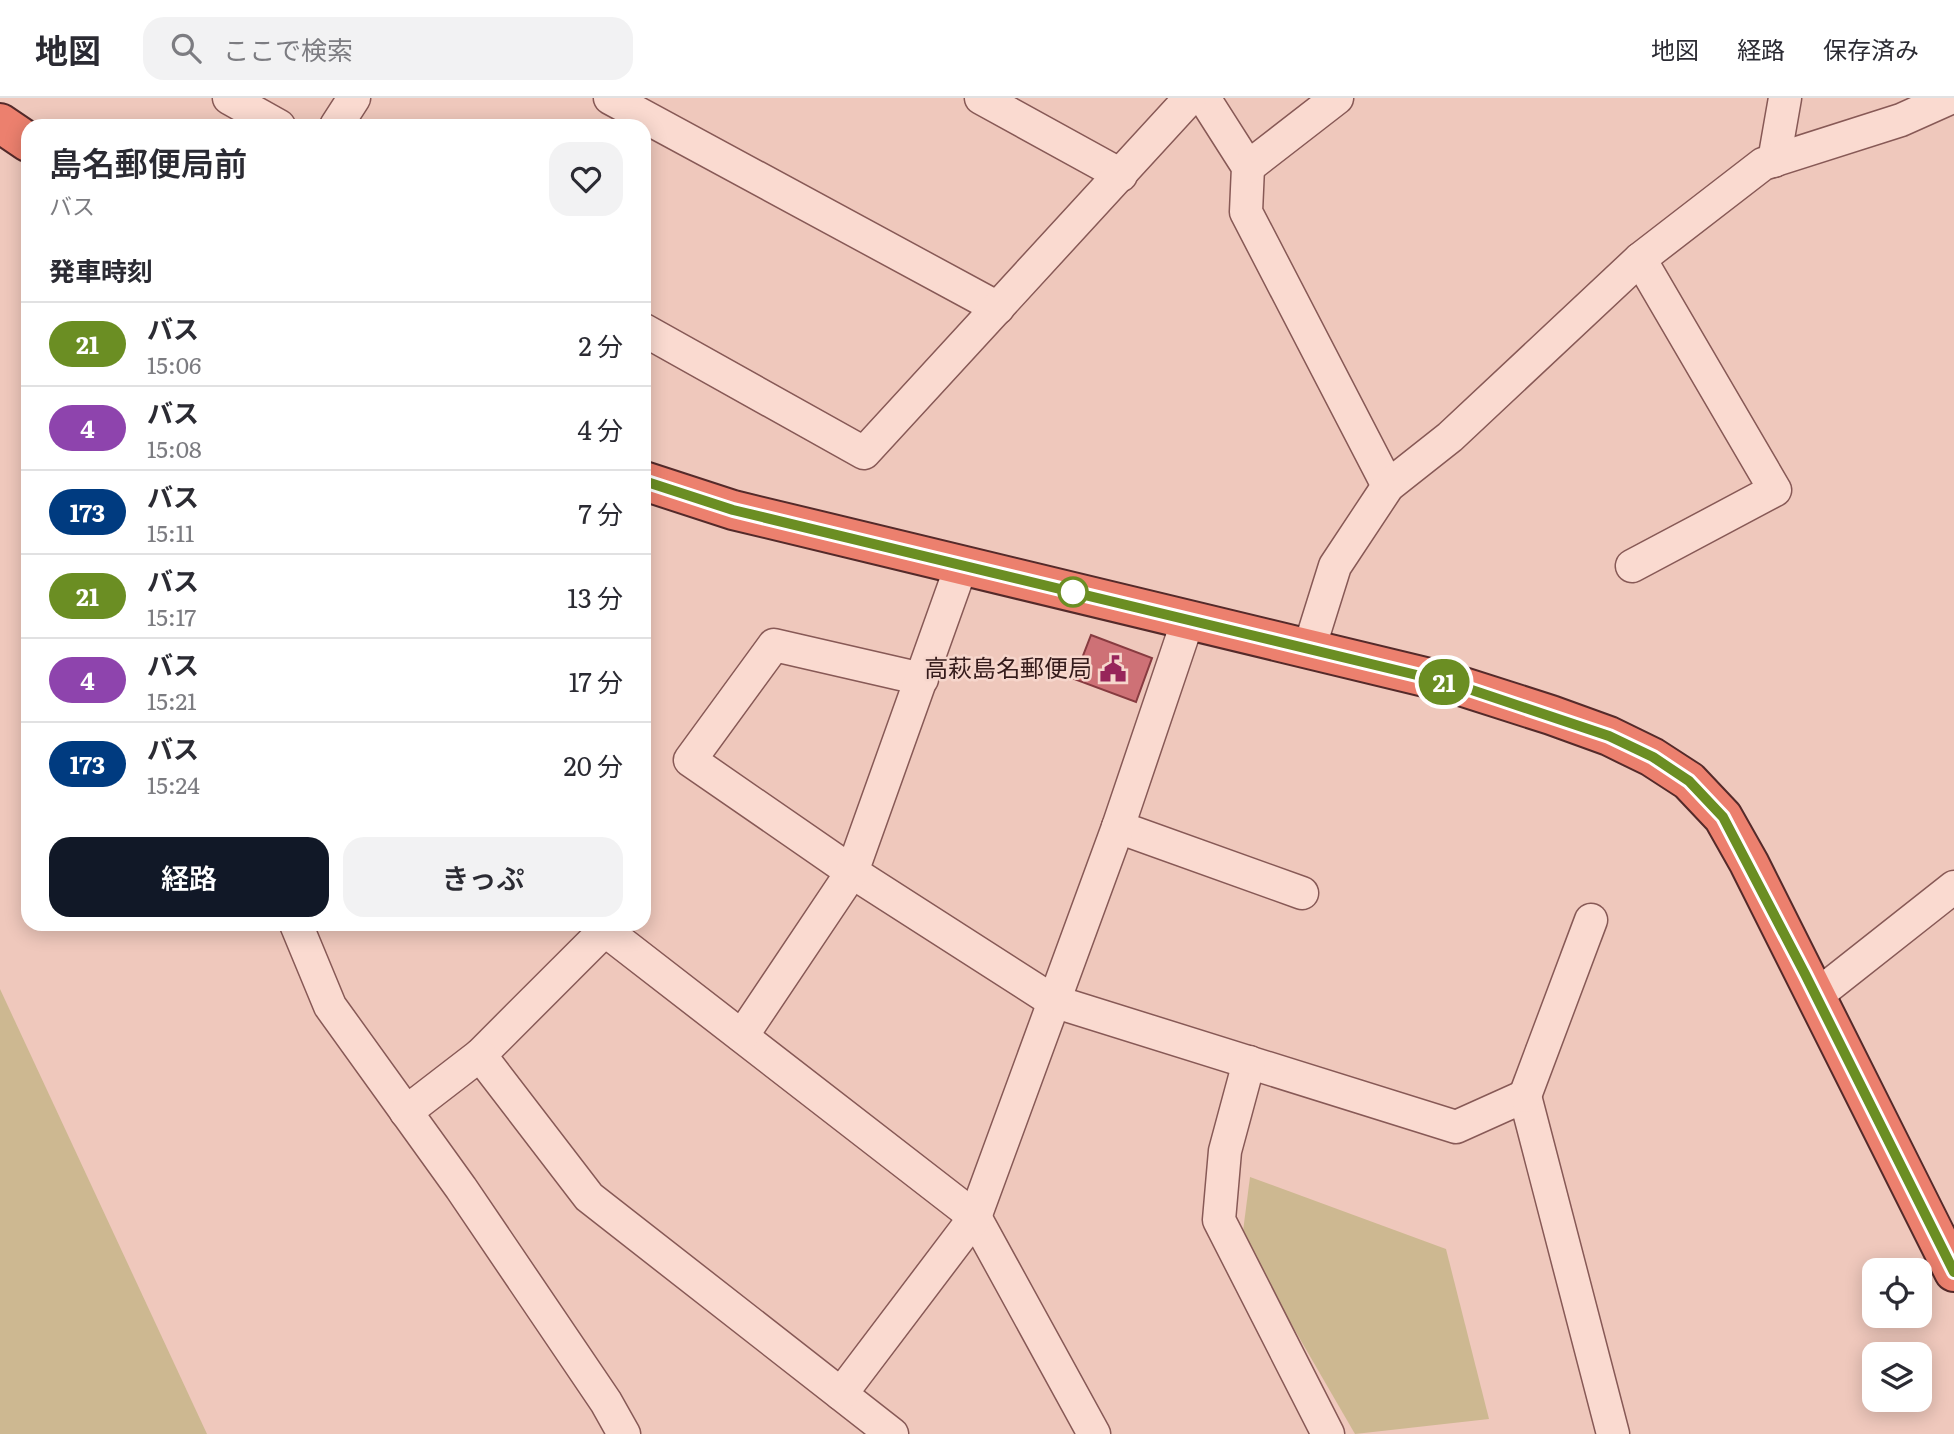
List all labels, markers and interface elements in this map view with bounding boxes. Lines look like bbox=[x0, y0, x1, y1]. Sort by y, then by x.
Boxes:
search box bbox=[143, 17, 633, 80]
text: 地図 bbox=[35, 24, 101, 73]
icon: search bbox=[167, 29, 205, 67]
text: ここで検索 bbox=[223, 29, 353, 68]
text: 地図 bbox=[1651, 31, 1699, 66]
text: 経路 bbox=[1737, 31, 1785, 66]
text: 保存済み bbox=[1823, 31, 1919, 66]
text: 島名郵便局前 bbox=[49, 137, 247, 186]
button: heart bbox=[549, 142, 623, 216]
text: バス bbox=[49, 188, 95, 222]
text: 発車時刻 bbox=[49, 250, 153, 289]
text: バス bbox=[147, 308, 199, 347]
text: 2 分 bbox=[579, 325, 623, 364]
text: 21 bbox=[76, 326, 99, 361]
text: 15:06 bbox=[147, 347, 201, 381]
text: バス bbox=[147, 392, 199, 431]
text: 4 分 bbox=[577, 409, 623, 448]
text: 4 bbox=[80, 410, 95, 445]
text: 15:08 bbox=[147, 431, 202, 465]
text: バス bbox=[147, 476, 199, 515]
text: 7 分 bbox=[579, 493, 623, 532]
text: 173 bbox=[70, 494, 105, 529]
text: 15:11 bbox=[147, 515, 194, 549]
text: バス bbox=[147, 560, 199, 599]
text: 13 分 bbox=[567, 577, 623, 616]
unlabelled marker bbox=[1058, 577, 1088, 607]
text: 21 bbox=[76, 578, 99, 613]
text: 15:17 bbox=[147, 599, 196, 633]
text: バス bbox=[147, 644, 199, 683]
place label: 高萩島名郵便局 bbox=[924, 649, 1092, 684]
public building icon: 高萩島名郵便局 bbox=[1098, 654, 1128, 684]
line badge: 21 bbox=[1412, 659, 1476, 705]
text: 17 分 bbox=[569, 661, 623, 700]
text: 4 bbox=[80, 662, 95, 697]
text: 21 bbox=[1433, 664, 1455, 699]
text: 15:21 bbox=[147, 683, 197, 717]
text: バス bbox=[147, 728, 199, 767]
text: 20 分 bbox=[564, 745, 623, 784]
text: 173 bbox=[70, 746, 105, 781]
text: 15:24 bbox=[147, 767, 200, 801]
button: 経路 bbox=[49, 837, 329, 917]
button: きっぷ bbox=[343, 837, 623, 917]
map controls bbox=[1862, 1258, 1932, 1412]
button: locate bbox=[1862, 1258, 1932, 1328]
button: layers bbox=[1862, 1342, 1932, 1412]

